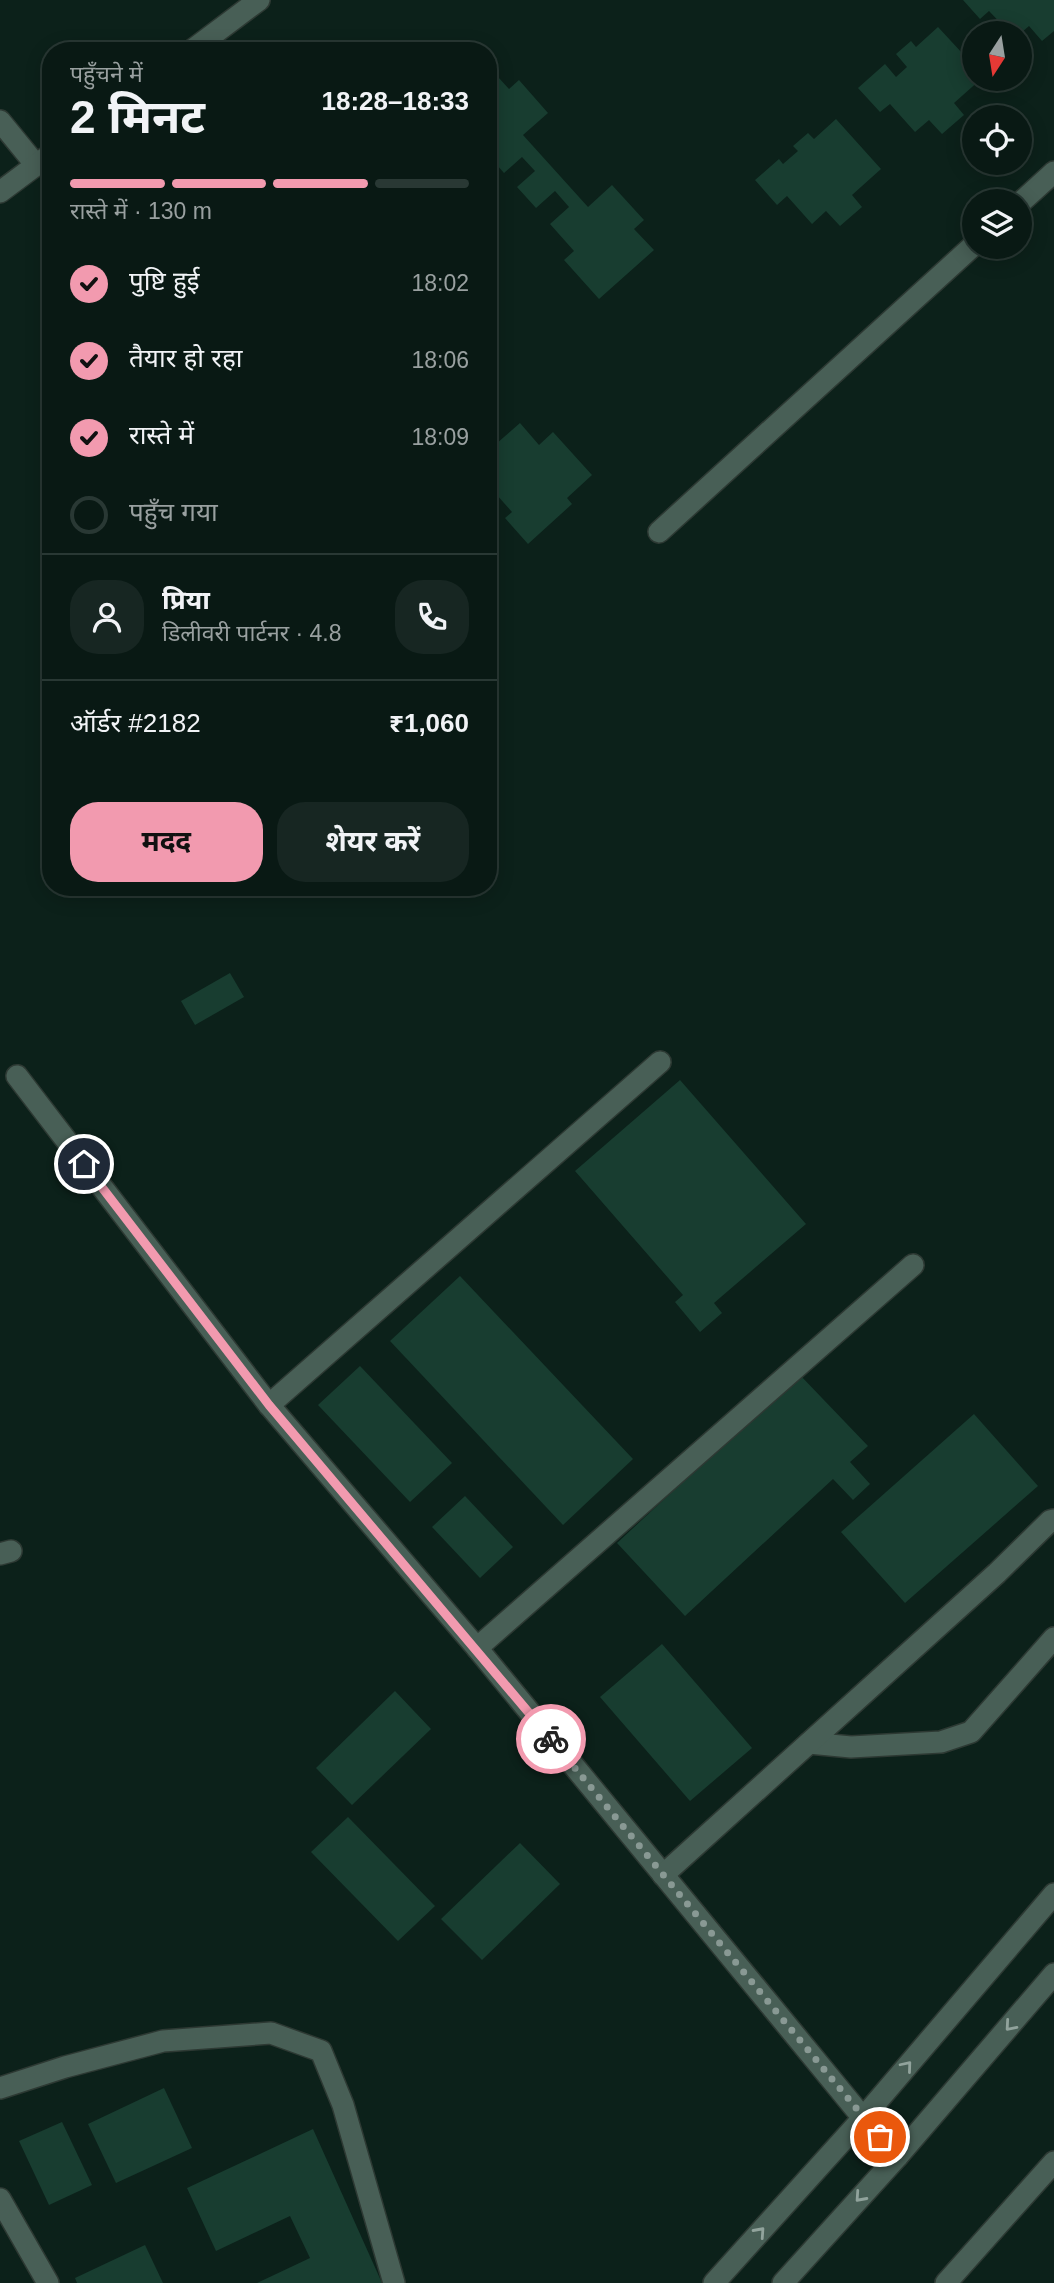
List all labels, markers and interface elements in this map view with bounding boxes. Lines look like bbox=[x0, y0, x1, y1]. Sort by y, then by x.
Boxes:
north arrow bbox=[962, 21, 1032, 91]
map controls bbox=[962, 21, 1032, 259]
text: पहुँचने में bbox=[70, 61, 143, 87]
text: 18:28–18:33 bbox=[322, 86, 469, 116]
text: 2 मिनट bbox=[70, 91, 205, 143]
button: locate bbox=[962, 105, 1032, 175]
button: layers bbox=[962, 189, 1032, 259]
text: रास्ते में · 130 m bbox=[70, 198, 212, 224]
icon: check bbox=[70, 265, 108, 303]
text: पुष्टि हुई bbox=[129, 266, 199, 296]
text: 18:02 bbox=[411, 270, 469, 296]
icon: check bbox=[70, 342, 108, 380]
text: तैयार हो रहा bbox=[129, 343, 242, 373]
text: 18:06 bbox=[411, 347, 469, 373]
icon: check bbox=[70, 419, 108, 457]
text: रास्ते में bbox=[129, 420, 194, 450]
text: 18:09 bbox=[411, 424, 469, 450]
text: पहुँच गया bbox=[129, 497, 218, 527]
button: person bbox=[70, 580, 144, 654]
button: phone bbox=[395, 580, 469, 654]
text: प्रिया bbox=[162, 585, 210, 615]
text: डिलीवरी पार्टनर · 4.8 bbox=[162, 620, 342, 646]
text: ऑर्डर #2182 bbox=[70, 708, 201, 738]
text: ₹1,060 bbox=[389, 708, 469, 738]
button: मदद bbox=[70, 802, 263, 882]
button: शेयर करें bbox=[277, 802, 469, 882]
pin bbox=[54, 1134, 114, 1194]
icon: home bbox=[65, 1145, 103, 1183]
courier bbox=[516, 1704, 586, 1774]
icon: bike bbox=[532, 1720, 570, 1758]
one-way arrow bbox=[1006, 2017, 1018, 2030]
one-way arrow bbox=[899, 2061, 911, 2074]
pin bbox=[850, 2107, 910, 2167]
icon: bag bbox=[861, 2118, 899, 2156]
one-way arrow bbox=[856, 2189, 869, 2202]
one-way arrow bbox=[751, 2227, 764, 2240]

